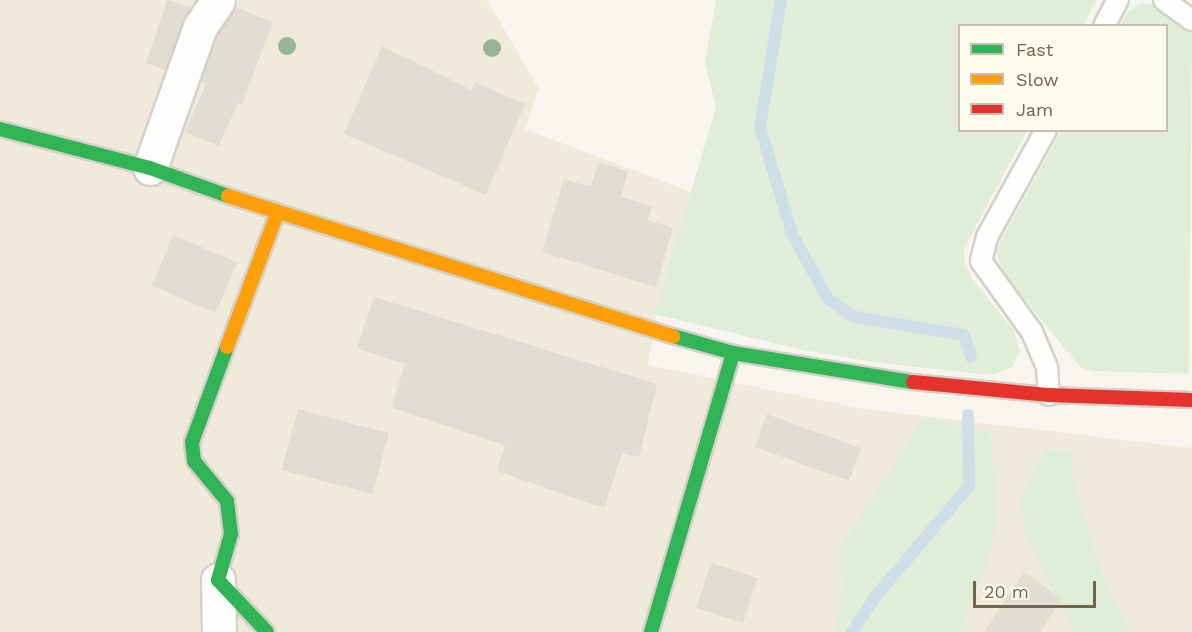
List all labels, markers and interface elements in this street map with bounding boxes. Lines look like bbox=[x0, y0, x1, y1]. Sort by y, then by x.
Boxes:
legend bbox=[958, 24, 1168, 132]
text: Fast bbox=[1016, 39, 1053, 60]
text: Slow bbox=[1016, 69, 1059, 90]
text: Jam bbox=[1016, 99, 1053, 120]
scale bar bbox=[976, 569, 1099, 607]
text: 20 m bbox=[984, 581, 1029, 602]

